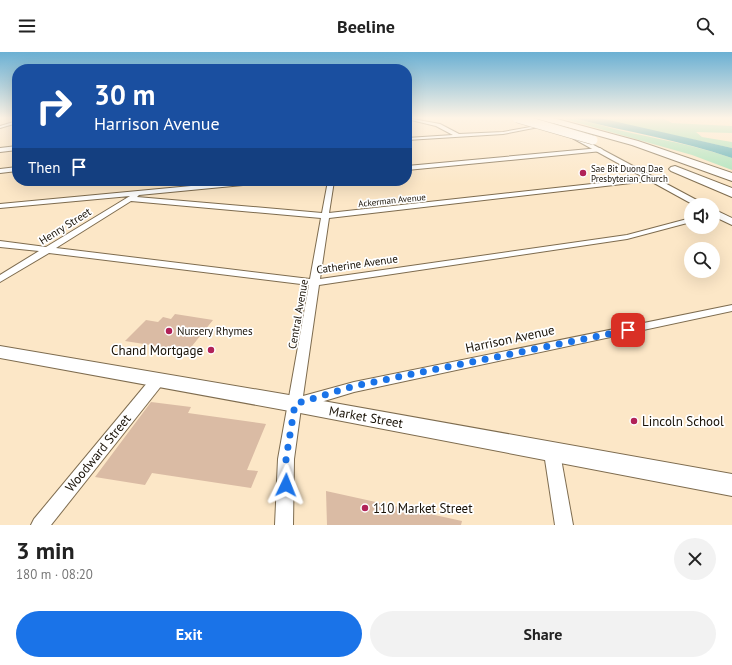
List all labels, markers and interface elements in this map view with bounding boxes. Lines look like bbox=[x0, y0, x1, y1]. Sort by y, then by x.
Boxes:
icon: menu bbox=[16, 15, 38, 37]
text: Beeline bbox=[337, 15, 395, 38]
icon: search bbox=[694, 15, 716, 37]
text: 30 m bbox=[94, 76, 155, 113]
icon: right bbox=[28, 80, 80, 132]
text: Harrison Avenue bbox=[94, 112, 220, 135]
icon: arrive bbox=[68, 156, 90, 178]
text: Then bbox=[28, 158, 60, 177]
place label: Sae Bit Duong Dae Presbyterian Church bbox=[591, 163, 668, 184]
marker: Sae Bit Duong Dae Presbyterian Church bbox=[578, 168, 588, 178]
street label: Ackerman Avenue bbox=[358, 191, 427, 209]
map controls bbox=[684, 198, 720, 278]
button: sound bbox=[684, 198, 720, 234]
street label: Henry Street bbox=[36, 204, 94, 247]
button: search bbox=[684, 242, 720, 278]
street label: Catherine Avenue bbox=[315, 251, 399, 277]
street label: Central Avenue bbox=[285, 278, 311, 350]
pin bbox=[611, 313, 645, 347]
icon: arrive bbox=[617, 319, 639, 341]
street label: Harrison Avenue bbox=[464, 321, 556, 357]
place label: Nursery Rhymes bbox=[177, 324, 253, 338]
marker: Nursery Rhymes bbox=[164, 326, 174, 336]
place label: Chand Mortgage bbox=[111, 342, 203, 359]
marker: Chand Mortgage bbox=[206, 345, 216, 355]
street label: Market Street bbox=[328, 402, 405, 432]
street label: Woodward Street bbox=[61, 410, 135, 495]
place label: Lincoln School bbox=[642, 413, 724, 430]
marker: Lincoln School bbox=[629, 416, 639, 426]
position arrow bbox=[265, 464, 307, 506]
place label: 110 Market Street bbox=[373, 500, 473, 517]
marker: 110 Market Street bbox=[360, 503, 370, 513]
text: 3 min bbox=[16, 535, 75, 566]
button: close bbox=[674, 538, 716, 580]
text: 180 m · 08:20 bbox=[16, 566, 93, 583]
button: Exit bbox=[16, 611, 362, 657]
button: Share bbox=[370, 611, 716, 657]

